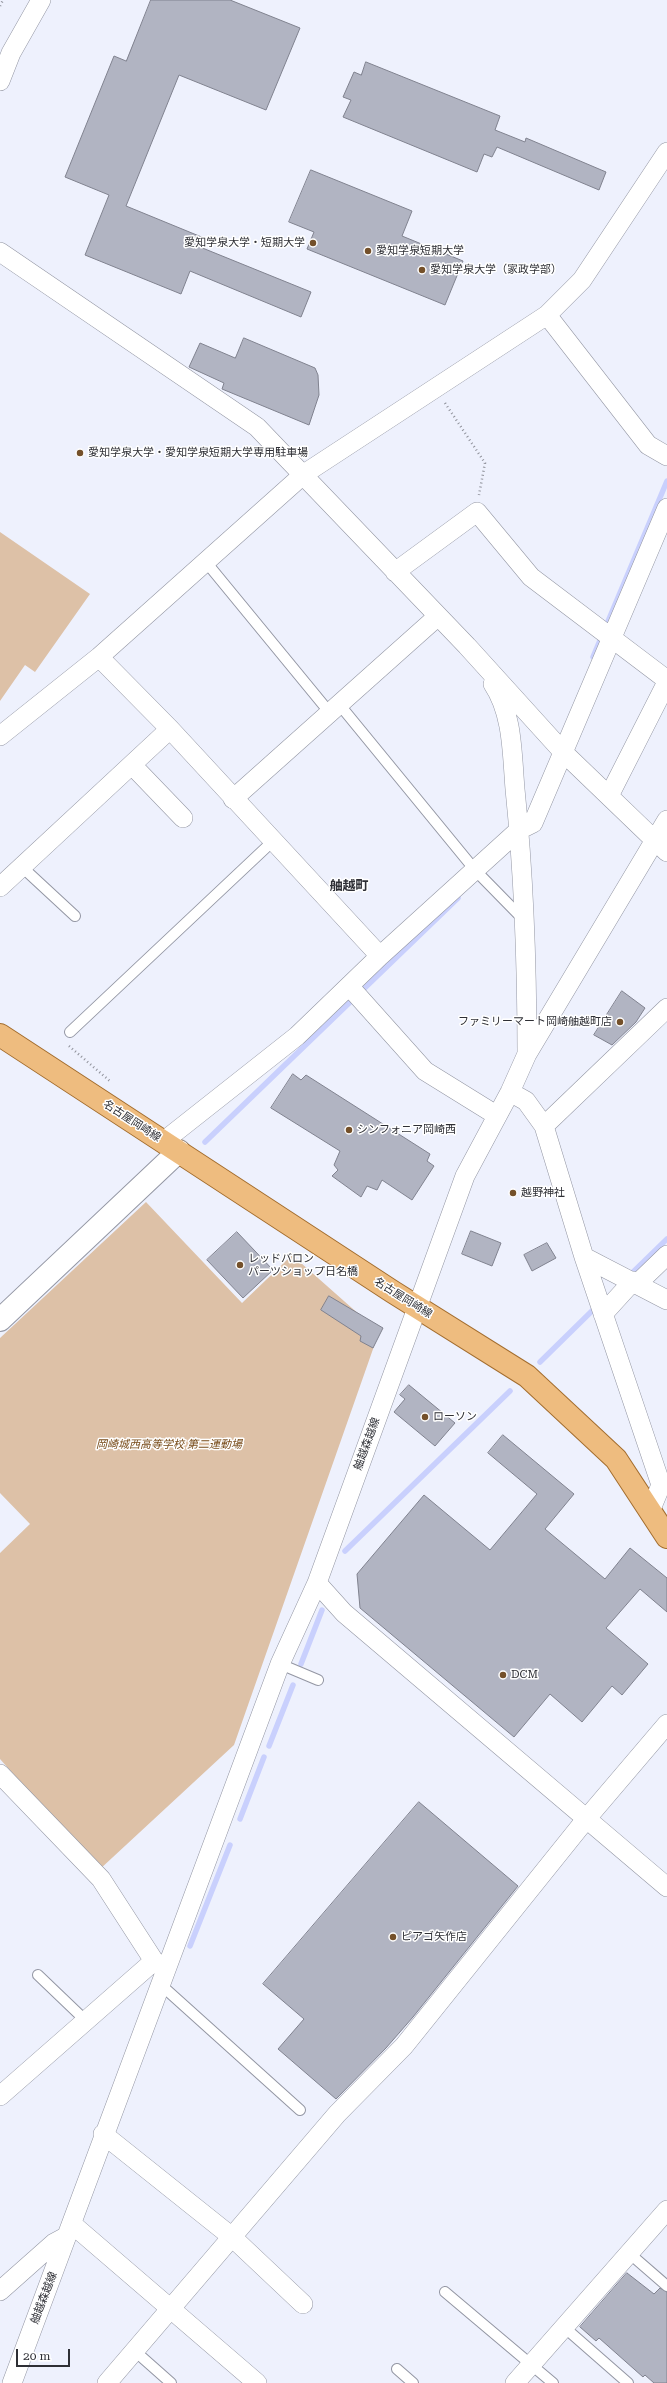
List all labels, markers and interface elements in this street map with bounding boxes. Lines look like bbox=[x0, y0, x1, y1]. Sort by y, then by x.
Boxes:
place label: 愛知学泉大学・短期大学 bbox=[184, 236, 305, 250]
marker: 愛知学泉大学・短期大学 bbox=[308, 238, 318, 248]
place label: 愛知学泉短期大学 bbox=[376, 244, 464, 258]
marker: 愛知学泉短期大学 bbox=[363, 246, 373, 256]
place label: 愛知学泉大学（家政学部） bbox=[430, 263, 562, 277]
marker: 愛知学泉大学（家政学部） bbox=[417, 265, 427, 275]
place label: 愛知学泉大学・愛知学泉短期大学専用駐車場 bbox=[88, 446, 308, 460]
marker: 愛知学泉大学・愛知学泉短期大学専用駐車場 bbox=[75, 448, 85, 458]
district label: 舳越町 bbox=[330, 878, 368, 894]
place label: ファミリーマート岡崎舳越町店 bbox=[458, 1015, 612, 1029]
marker: ファミリーマート岡崎舳越町店 bbox=[615, 1017, 625, 1027]
street label: 名古屋岡崎線 bbox=[101, 1097, 163, 1145]
place label: シンフォニア岡崎西 bbox=[357, 1123, 456, 1137]
marker: シンフォニア岡崎西 bbox=[344, 1125, 354, 1135]
place label: 越野神社 bbox=[521, 1186, 565, 1200]
marker: 越野神社 bbox=[508, 1188, 518, 1198]
place label: レッドバロン パーツショップ日名橋 bbox=[248, 1252, 358, 1278]
marker: レッドバロン パーツショップ日名橋 bbox=[235, 1260, 245, 1270]
street label: 名古屋岡崎線 bbox=[372, 1275, 434, 1321]
place label: ローソン bbox=[433, 1410, 477, 1424]
marker: ローソン bbox=[420, 1412, 430, 1422]
street label: 舳越森越線 bbox=[351, 1416, 383, 1472]
park label: 岡崎城西高等学校 第二運動場 bbox=[96, 1438, 242, 1452]
place label: DCM bbox=[511, 1668, 538, 1682]
marker: DCM bbox=[498, 1670, 508, 1680]
place label: ピアゴ矢作店 bbox=[401, 1930, 467, 1944]
marker: ピアゴ矢作店 bbox=[388, 1932, 398, 1942]
street label: 舳越森越線 bbox=[28, 2270, 60, 2326]
scale bar bbox=[18, 2341, 72, 2367]
text: 20 m bbox=[23, 2349, 50, 2363]

